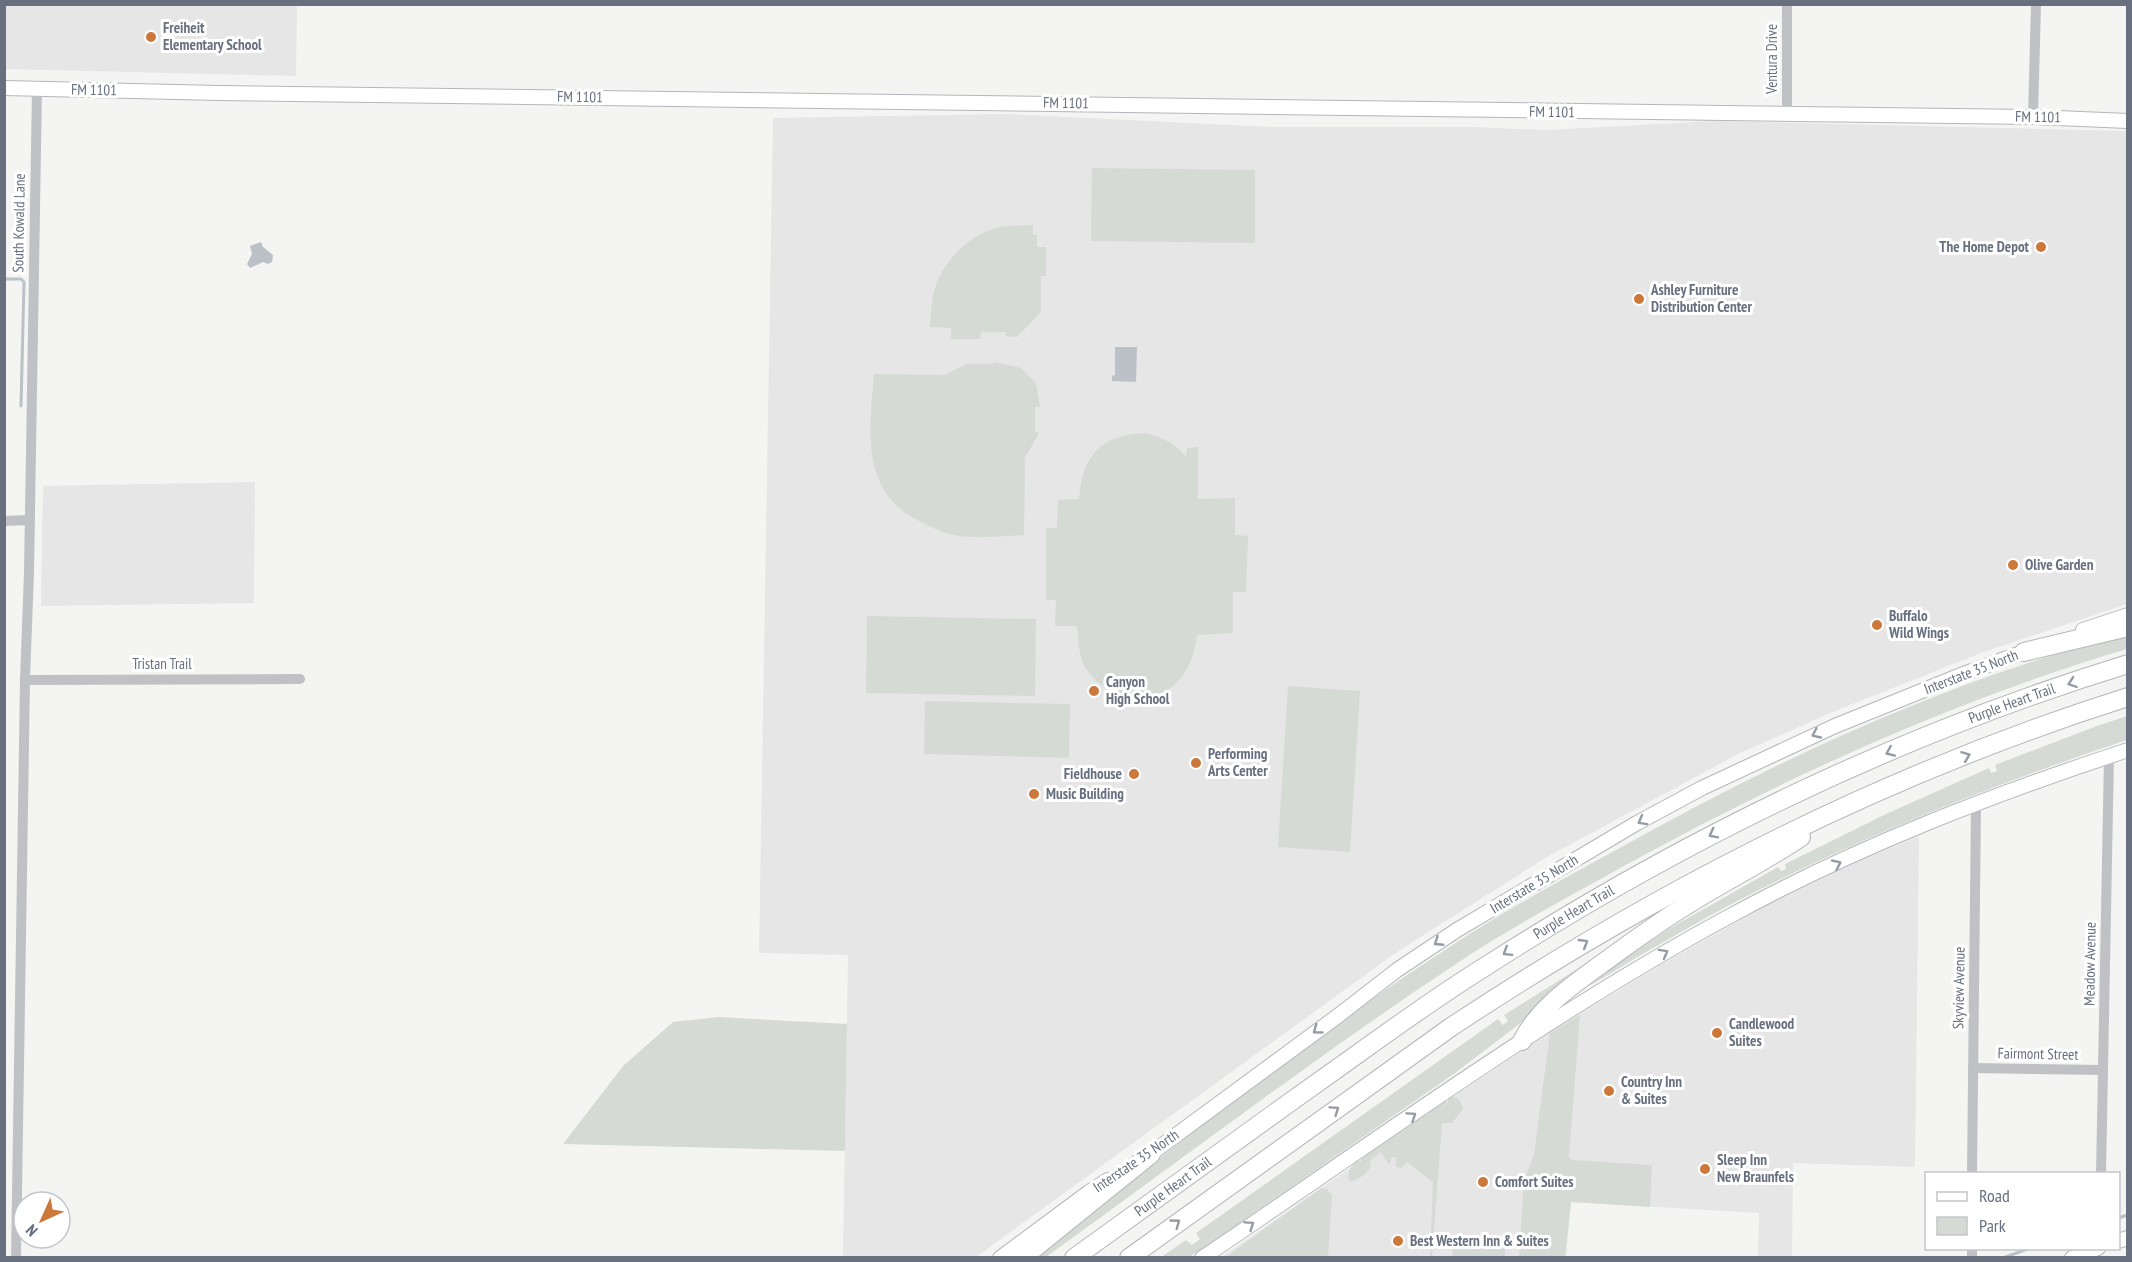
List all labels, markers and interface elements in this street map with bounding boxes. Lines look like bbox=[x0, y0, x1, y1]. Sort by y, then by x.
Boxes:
place label: Freiheit Elementary School bbox=[163, 18, 262, 54]
street label: Ventura Drive bbox=[1762, 24, 1781, 95]
marker: Freiheit Elementary School bbox=[144, 30, 158, 44]
street label: FM 1101 bbox=[71, 80, 117, 99]
street label: FM 1101 bbox=[557, 87, 603, 106]
street label: FM 1101 bbox=[1043, 93, 1089, 112]
street label: FM 1101 bbox=[1529, 102, 1575, 121]
street label: FM 1101 bbox=[2015, 107, 2061, 126]
street label: South Kowald Lane bbox=[8, 173, 29, 273]
place label: The Home Depot bbox=[1939, 237, 2030, 256]
marker: The Home Depot bbox=[2034, 240, 2048, 254]
place label: Ashley Furniture Distribution Center bbox=[1650, 280, 1753, 316]
marker: Ashley Furniture Distribution Center bbox=[1632, 292, 1646, 306]
place label: Olive Garden bbox=[2025, 555, 2094, 574]
marker: Olive Garden bbox=[2006, 558, 2020, 572]
place label: Buffalo Wild Wings bbox=[1888, 606, 1949, 642]
marker: Buffalo Wild Wings bbox=[1870, 618, 1884, 632]
street label: Interstate 35 North bbox=[1921, 645, 2021, 698]
street label: Tristan Trail bbox=[132, 654, 192, 673]
place label: Canyon High School bbox=[1106, 672, 1170, 708]
one-way arrow bbox=[2067, 675, 2078, 688]
street label: Purple Heart Trail bbox=[1966, 678, 2058, 727]
marker: Canyon High School bbox=[1087, 684, 1101, 698]
one-way arrow bbox=[1812, 727, 1823, 739]
place label: Performing Arts Center bbox=[1207, 744, 1268, 780]
one-way arrow bbox=[1885, 745, 1896, 757]
one-way arrow bbox=[1960, 751, 1971, 763]
marker: Performing Arts Center bbox=[1189, 756, 1203, 770]
place label: Fieldhouse bbox=[1064, 764, 1122, 783]
marker: Fieldhouse bbox=[1127, 767, 1141, 781]
place label: Music Building bbox=[1046, 784, 1124, 803]
marker: Music Building bbox=[1027, 787, 1041, 801]
one-way arrow bbox=[1638, 814, 1648, 825]
one-way arrow bbox=[1708, 827, 1719, 839]
street label: Interstate 35 North bbox=[1486, 850, 1581, 917]
one-way arrow bbox=[1830, 859, 1841, 871]
street label: Purple Heart Trail bbox=[1530, 880, 1618, 943]
street label: Meadow Avenue bbox=[2079, 922, 2100, 1006]
one-way arrow bbox=[1434, 935, 1445, 946]
one-way arrow bbox=[1578, 939, 1588, 950]
one-way arrow bbox=[1503, 945, 1514, 956]
street label: Skyview Avenue bbox=[1948, 947, 1969, 1029]
one-way arrow bbox=[1658, 949, 1668, 960]
place label: Candlewood Suites bbox=[1729, 1014, 1795, 1050]
one-way arrow bbox=[1313, 1023, 1324, 1034]
marker: Candlewood Suites bbox=[1710, 1026, 1724, 1040]
street label: Fairmont Street bbox=[1997, 1043, 2079, 1064]
place label: Country Inn & Suites bbox=[1621, 1072, 1682, 1108]
marker: Country Inn & Suites bbox=[1602, 1084, 1616, 1098]
one-way arrow bbox=[1328, 1106, 1339, 1117]
one-way arrow bbox=[1405, 1112, 1416, 1123]
street label: Interstate 35 North bbox=[1089, 1125, 1182, 1196]
place label: Sleep Inn New Braunfels bbox=[1717, 1150, 1794, 1186]
street label: Purple Heart Trail bbox=[1130, 1152, 1215, 1220]
marker: Sleep Inn New Braunfels bbox=[1698, 1162, 1712, 1176]
place label: Comfort Suites bbox=[1495, 1172, 1574, 1191]
legend bbox=[1925, 1172, 2120, 1250]
marker: Comfort Suites bbox=[1476, 1175, 1490, 1189]
text: Road bbox=[1979, 1184, 2010, 1207]
north arrow bbox=[12, 1190, 72, 1250]
text: Park bbox=[1979, 1214, 2006, 1237]
text: N bbox=[21, 1220, 42, 1241]
one-way arrow bbox=[1170, 1220, 1181, 1231]
one-way arrow bbox=[1243, 1221, 1254, 1232]
place label: Best Western Inn & Suites bbox=[1410, 1231, 1549, 1250]
marker: Best Western Inn & Suites bbox=[1391, 1234, 1405, 1248]

